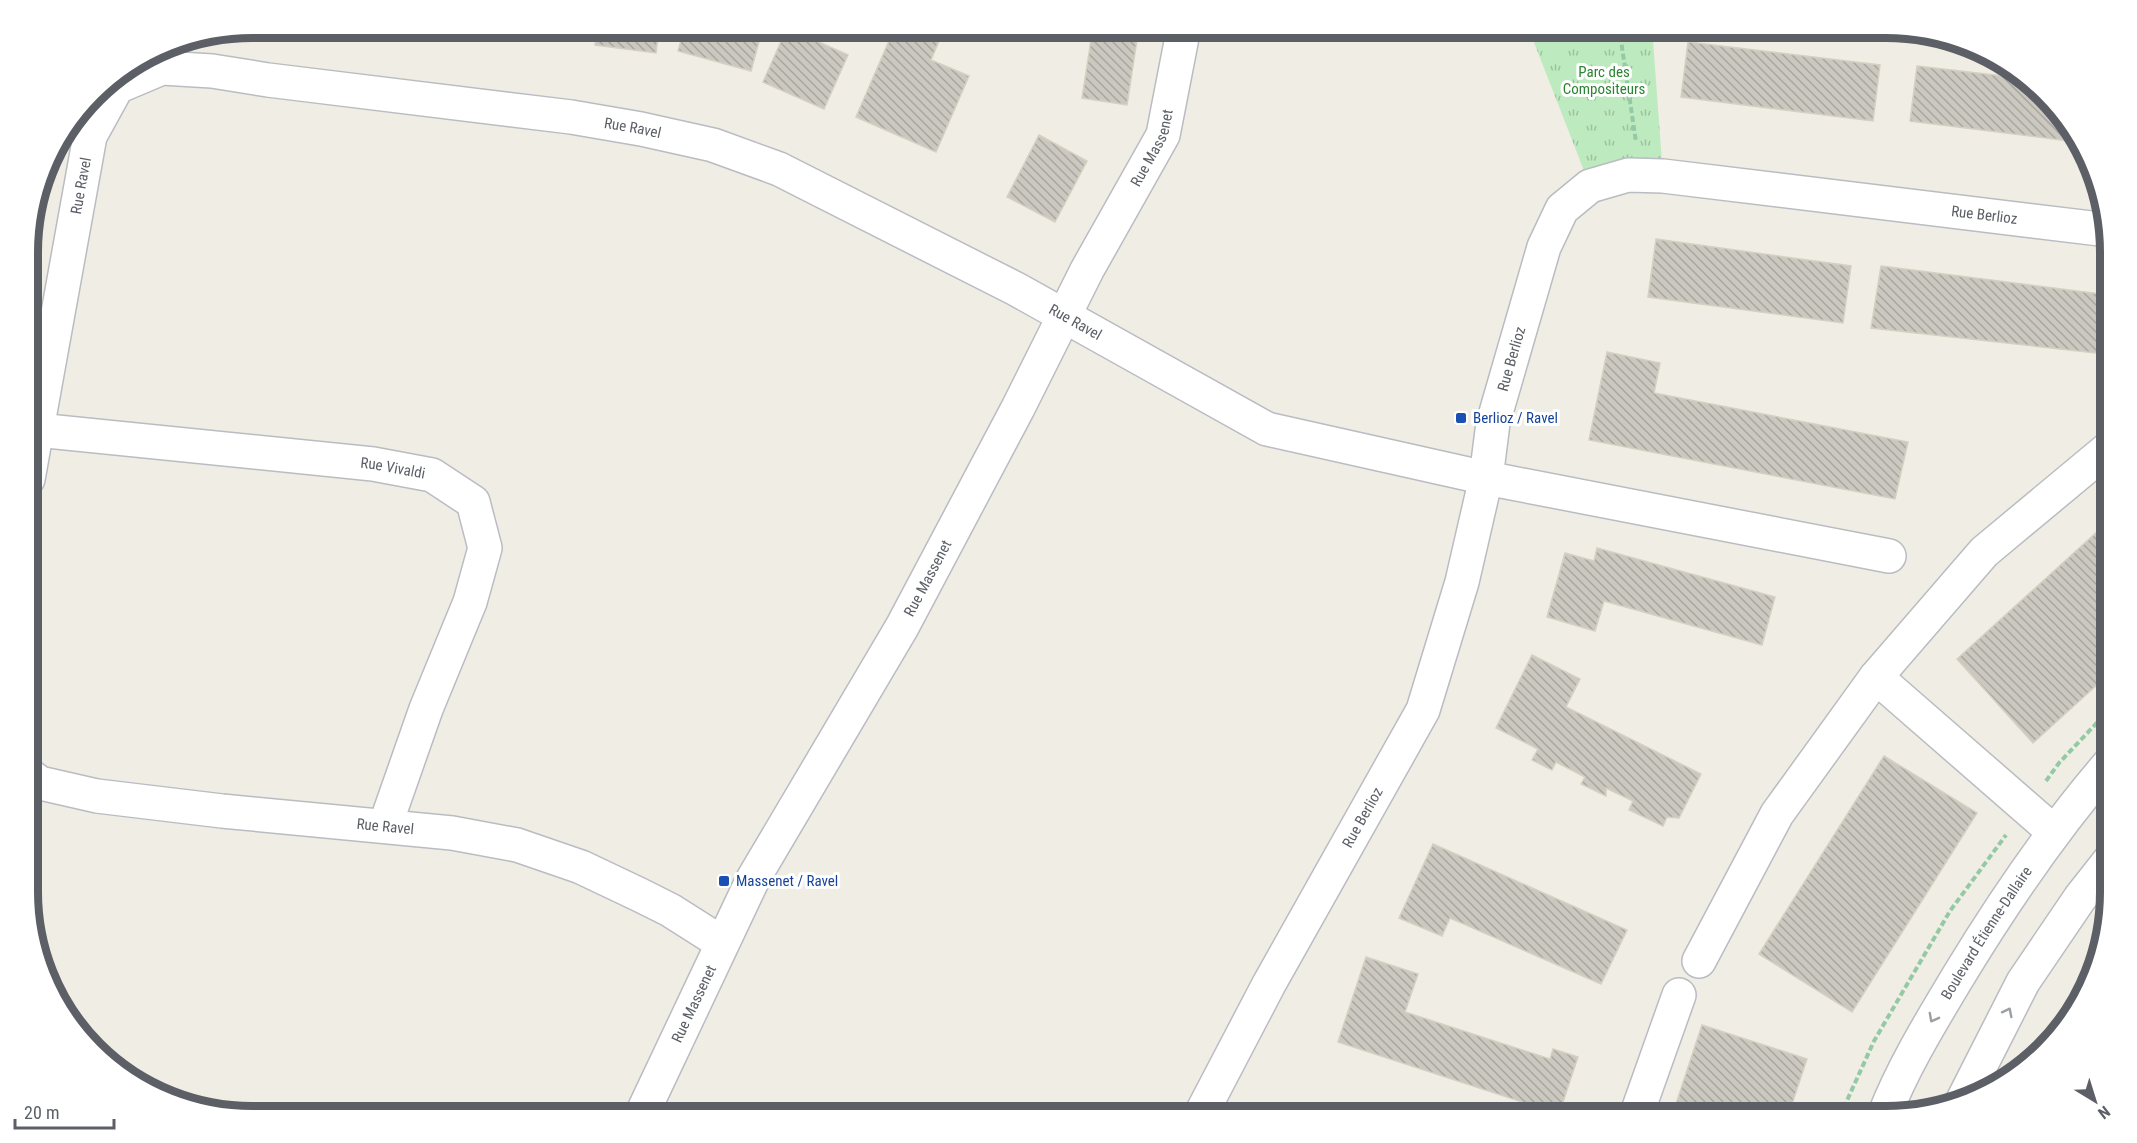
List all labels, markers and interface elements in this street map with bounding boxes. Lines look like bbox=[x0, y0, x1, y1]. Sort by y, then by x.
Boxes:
park label: Parc des Compositeurs bbox=[1563, 63, 1645, 98]
street label: Rue Massenet bbox=[1127, 108, 1177, 190]
street label: Rue Ravel bbox=[603, 114, 663, 142]
street label: Rue Ravel bbox=[67, 156, 95, 216]
street label: Rue Berlioz bbox=[1950, 202, 2018, 228]
street label: Rue Ravel bbox=[1046, 300, 1105, 344]
street label: Rue Berlioz bbox=[1494, 324, 1529, 393]
place label: Berlioz / Ravel bbox=[1473, 409, 1558, 427]
marker: Berlioz / Ravel bbox=[1454, 411, 1468, 425]
street label: Rue Vivaldi bbox=[360, 454, 427, 483]
street label: Rue Massenet bbox=[900, 537, 955, 619]
street label: Rue Berlioz bbox=[1338, 784, 1387, 851]
street label: Rue Ravel bbox=[356, 815, 415, 838]
street label: Boulevard Étienne-Dallaire bbox=[1937, 863, 2036, 1003]
place label: Massenet / Ravel bbox=[736, 872, 838, 890]
marker: Massenet / Ravel bbox=[717, 874, 731, 888]
street label: Rue Massenet bbox=[668, 962, 720, 1046]
one-way arrow bbox=[2001, 1008, 2012, 1019]
one-way arrow bbox=[1929, 1012, 1940, 1022]
north arrow bbox=[2065, 1071, 2125, 1131]
scale bar bbox=[15, 1092, 114, 1130]
text: 20 m bbox=[24, 1102, 59, 1123]
text: N bbox=[2094, 1102, 2114, 1123]

